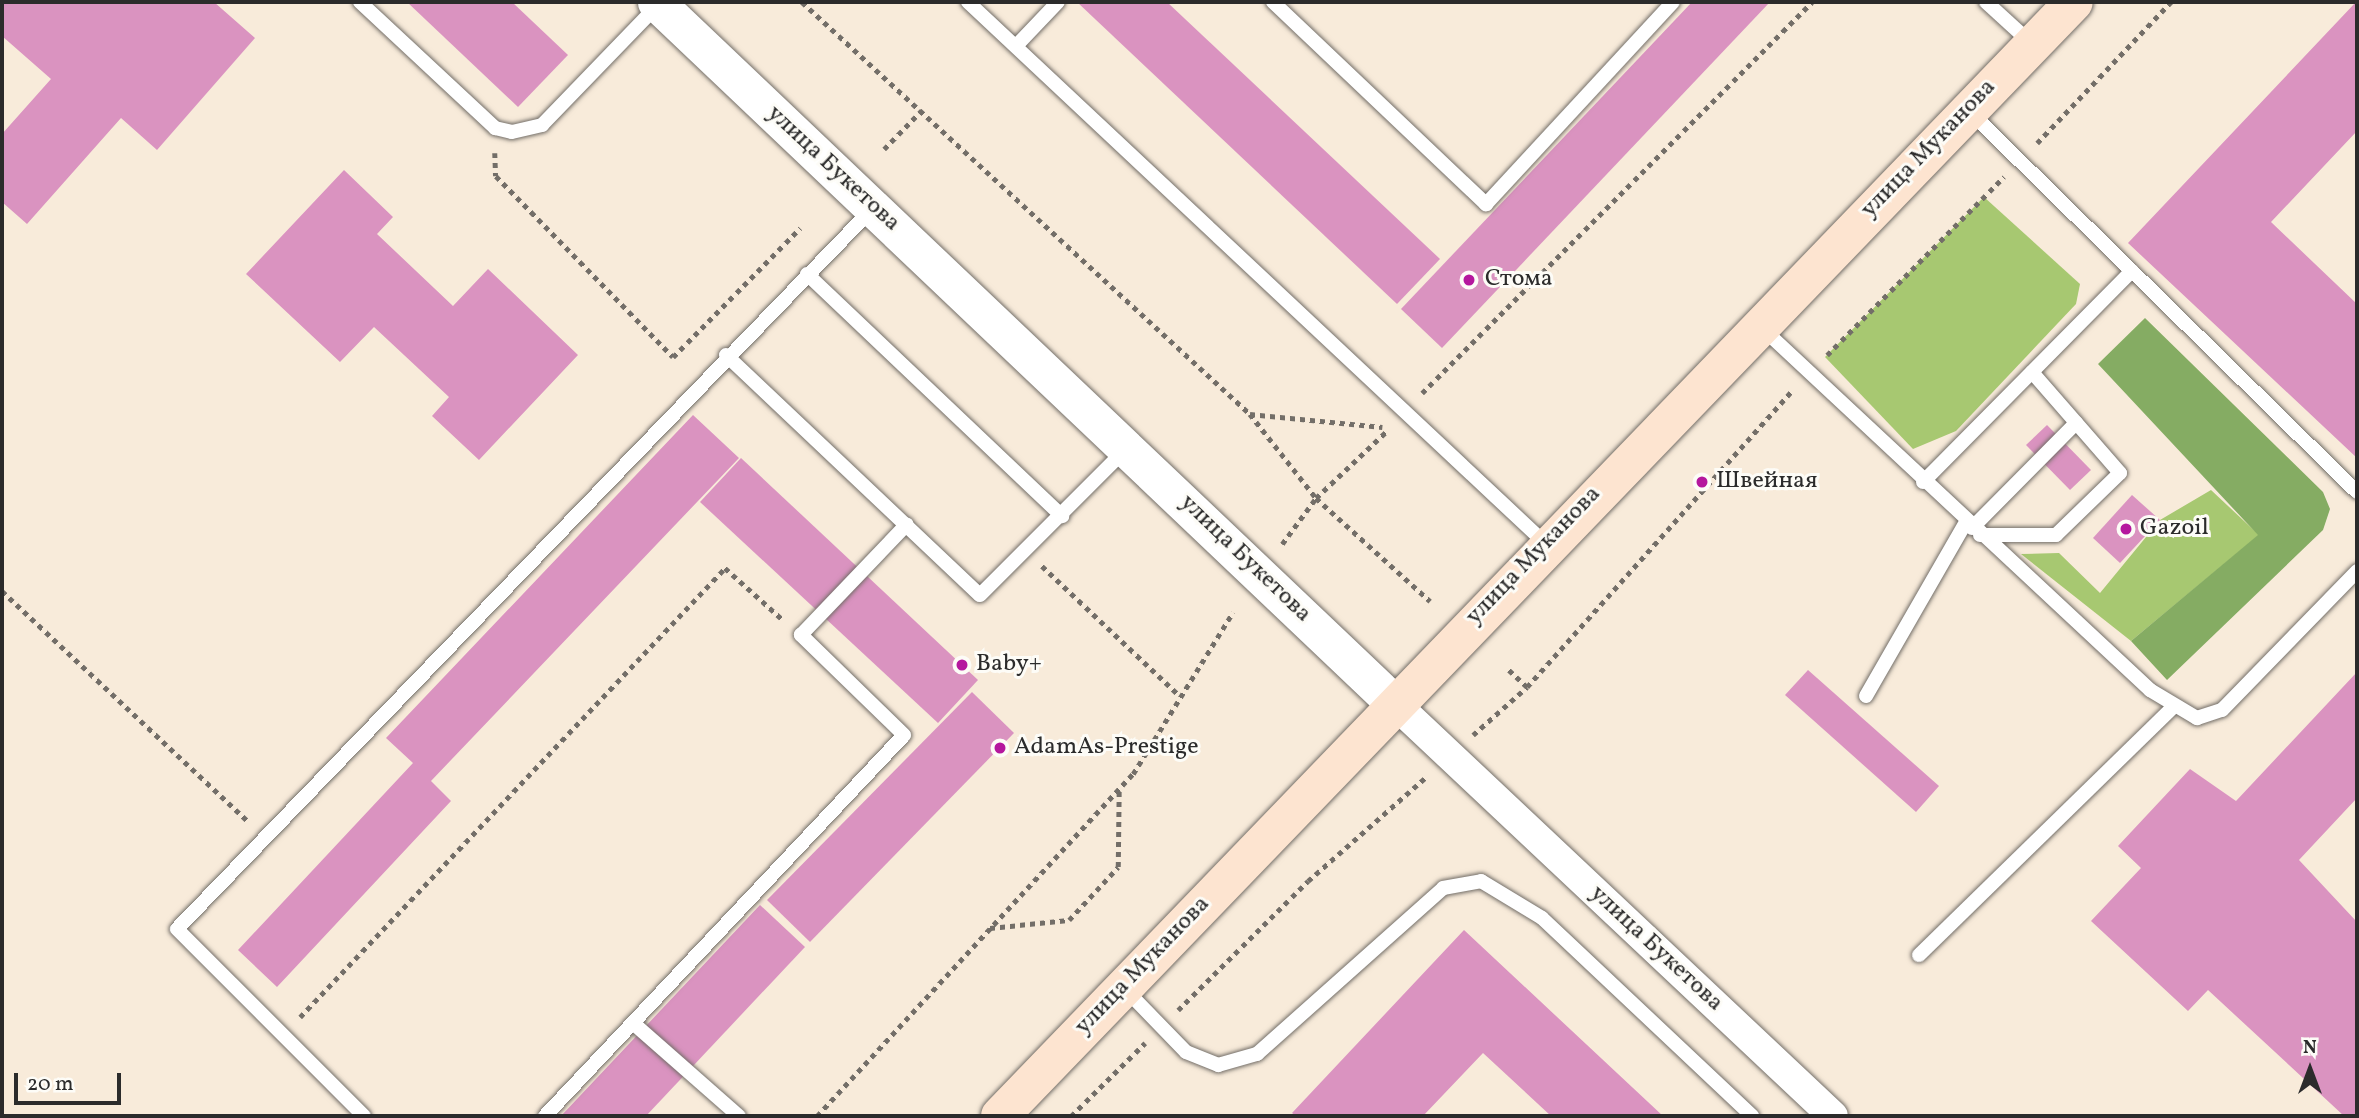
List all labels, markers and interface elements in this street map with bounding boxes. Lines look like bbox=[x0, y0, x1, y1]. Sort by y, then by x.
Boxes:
street label: улица Муканова bbox=[1855, 74, 2003, 224]
street label: улица Букетова bbox=[760, 100, 906, 238]
place label: Стома bbox=[1485, 266, 1553, 294]
marker: Стома bbox=[1459, 270, 1479, 290]
place label: Швейная bbox=[1716, 468, 1817, 496]
marker: Швейная bbox=[1694, 474, 1710, 490]
street label: улица Муканова bbox=[1460, 481, 1608, 631]
street label: улица Букетова bbox=[1173, 489, 1317, 629]
place label: Gazoil bbox=[2140, 515, 2209, 543]
marker: Gazoil bbox=[2118, 521, 2134, 537]
place label: Baby+ bbox=[976, 651, 1042, 679]
marker: Baby+ bbox=[954, 657, 970, 673]
place label: AdamAs-Prestige bbox=[1014, 734, 1199, 762]
marker: AdamAs-Prestige bbox=[992, 740, 1008, 756]
street label: улица Букетова bbox=[1583, 880, 1729, 1018]
street label: улица Муканова bbox=[1069, 891, 1217, 1041]
north arrow bbox=[2275, 1034, 2345, 1104]
text: N bbox=[2303, 1035, 2317, 1061]
scale bar bbox=[18, 1058, 124, 1102]
text: 20 m bbox=[27, 1070, 73, 1099]

